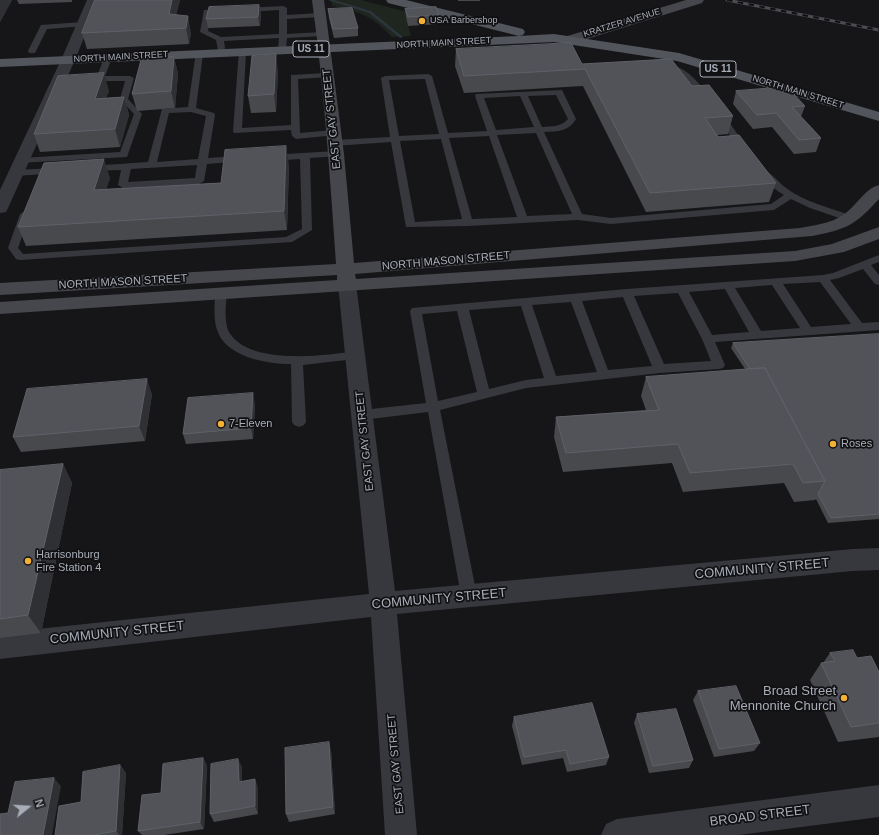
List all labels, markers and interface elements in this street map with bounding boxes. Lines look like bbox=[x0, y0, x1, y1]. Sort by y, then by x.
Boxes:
street label: KRATZER AVENUE bbox=[582, 6, 662, 40]
marker: USA Barbershop bbox=[417, 16, 427, 26]
place label: USA Barbershop bbox=[430, 16, 498, 26]
street label: NORTH MAIN STREET bbox=[396, 35, 492, 51]
road number: US 11 bbox=[293, 41, 329, 57]
street label: NORTH MAIN STREET bbox=[73, 49, 169, 65]
road number: US 11 bbox=[700, 61, 736, 77]
street label: EAST GAY STREET bbox=[320, 68, 344, 170]
street label: NORTH MAIN STREET bbox=[751, 73, 845, 111]
street label: NORTH MASON STREET bbox=[381, 249, 511, 273]
street label: NORTH MASON STREET bbox=[58, 272, 188, 292]
street label: EAST GAY STREET bbox=[353, 390, 377, 492]
place label: 7-Eleven bbox=[229, 417, 272, 431]
marker: 7-Eleven bbox=[216, 419, 226, 429]
place label: Roses bbox=[841, 437, 872, 451]
marker: Roses bbox=[828, 439, 838, 449]
place label: Harrisonburg Fire Station 4 bbox=[36, 548, 101, 574]
street label: COMMUNITY STREET bbox=[694, 555, 830, 583]
marker: Harrisonburg Fire Station 4 bbox=[23, 556, 33, 566]
street label: COMMUNITY STREET bbox=[371, 585, 507, 613]
street label: COMMUNITY STREET bbox=[49, 618, 185, 648]
place label: Broad Street Mennonite Church bbox=[730, 683, 836, 714]
marker: Broad Street Mennonite Church bbox=[839, 693, 849, 703]
street label: EAST GAY STREET bbox=[385, 713, 407, 815]
north arrow bbox=[8, 787, 48, 827]
text: N bbox=[32, 798, 46, 809]
street label: BROAD STREET bbox=[709, 802, 811, 830]

